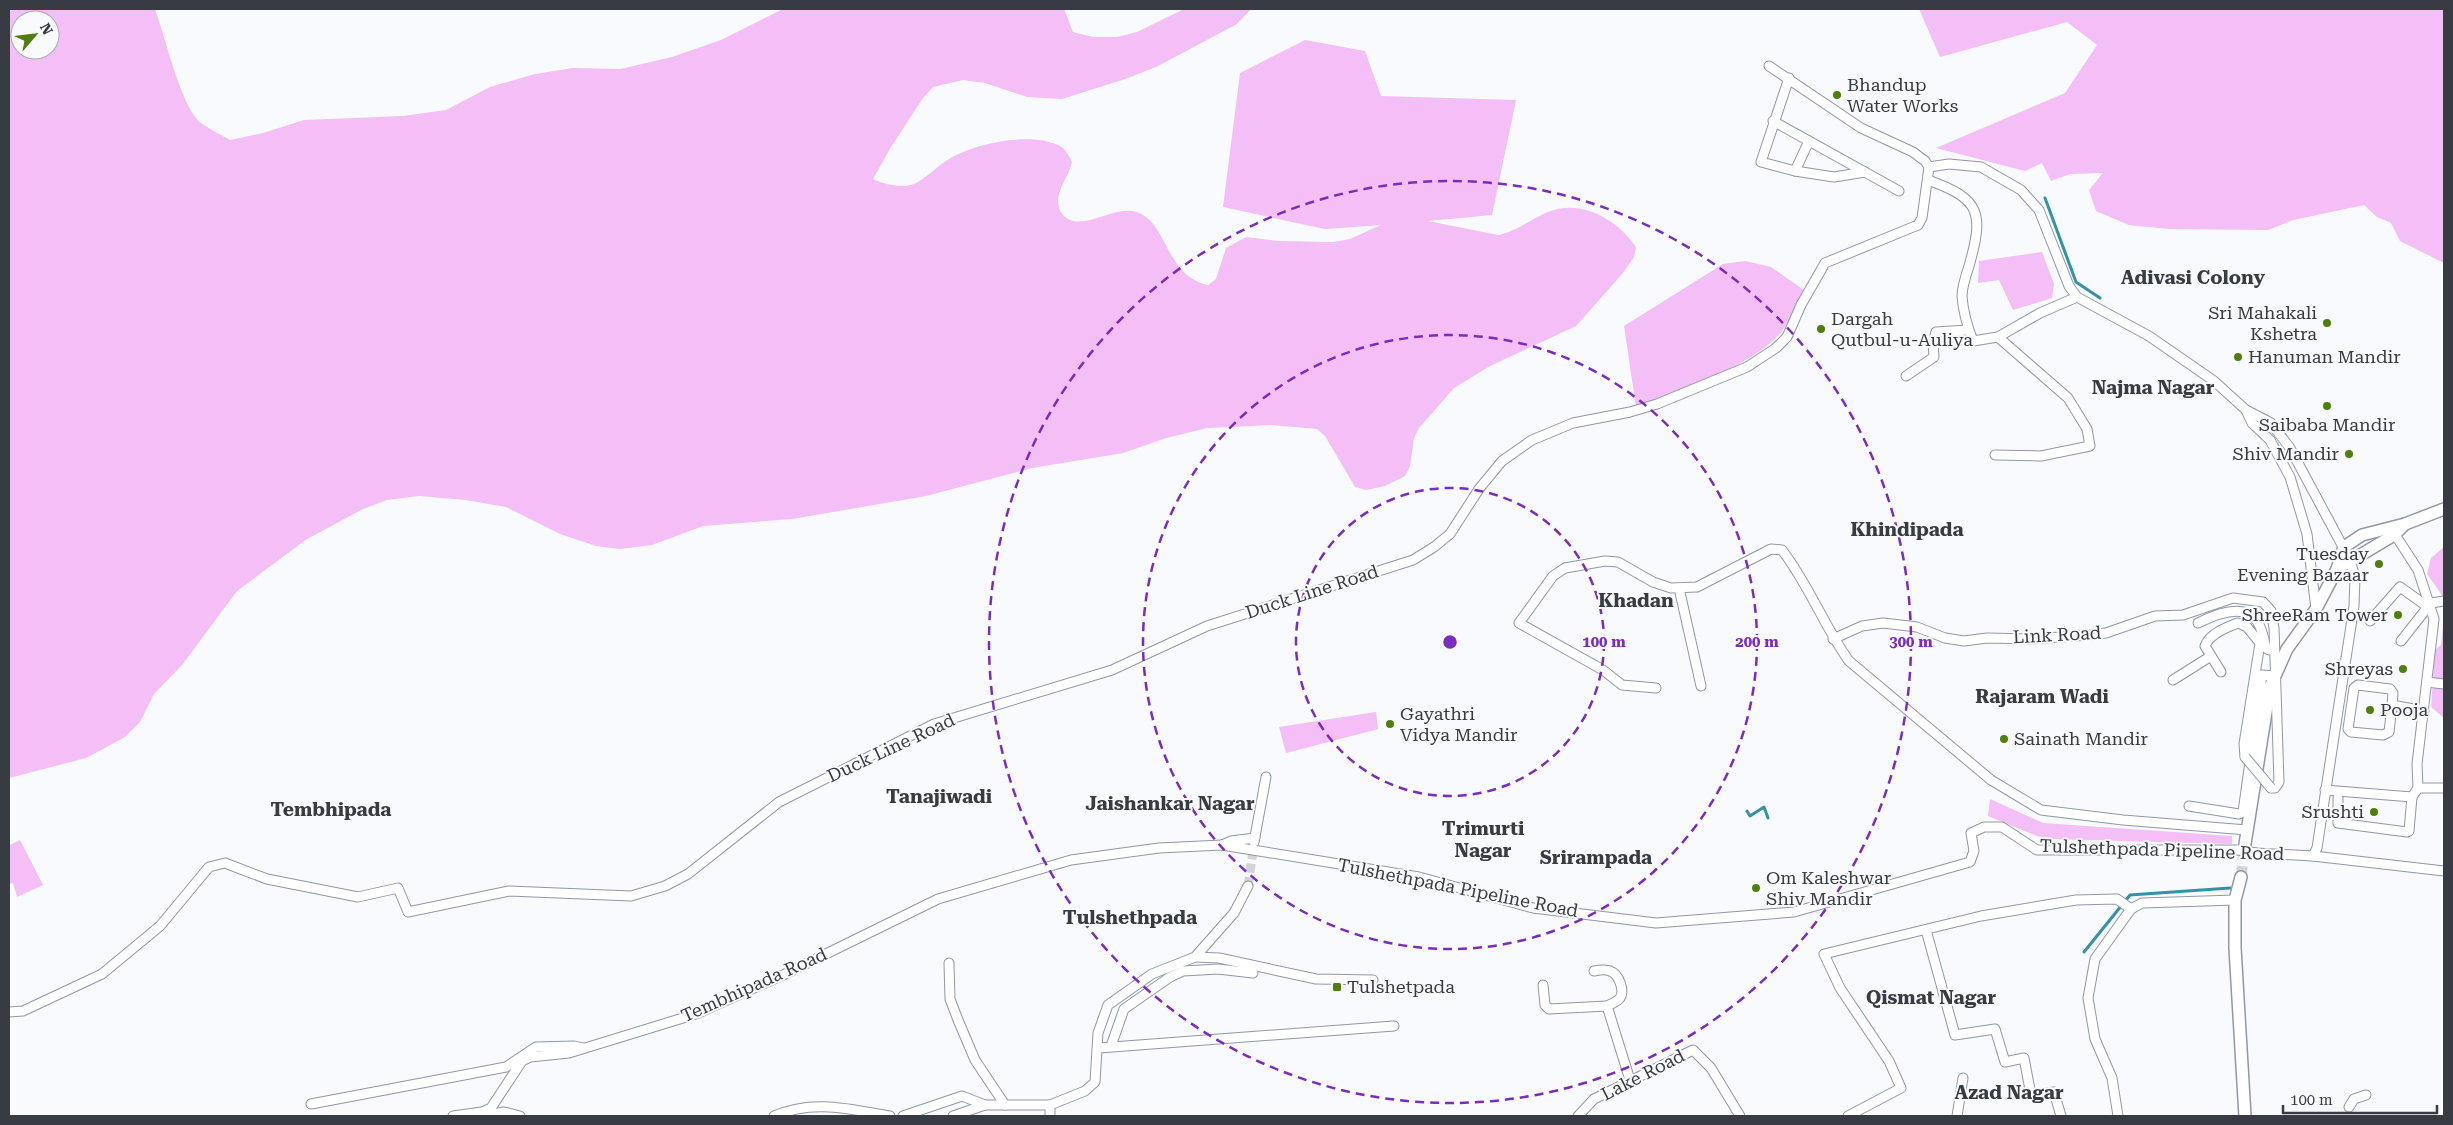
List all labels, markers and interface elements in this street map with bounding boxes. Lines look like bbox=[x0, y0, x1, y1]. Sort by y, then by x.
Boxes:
north arrow bbox=[10, 10, 60, 60]
text: N bbox=[37, 20, 56, 38]
place label: Bhandup Water Works bbox=[1847, 74, 1958, 116]
marker: Bhandup Water Works bbox=[1831, 89, 1843, 101]
district label: Adivasi Colony bbox=[2121, 266, 2265, 289]
place label: Sri Mahakali Kshetra bbox=[2208, 302, 2317, 344]
place label: Dargah Qutbul-u-Auliya bbox=[1831, 308, 1973, 350]
marker: Sri Mahakali Kshetra bbox=[2321, 317, 2333, 329]
marker: Dargah Qutbul-u-Auliya bbox=[1815, 323, 1827, 335]
place label: Hanuman Mandir bbox=[2248, 346, 2401, 367]
marker: Hanuman Mandir bbox=[2232, 351, 2244, 363]
district label: Najma Nagar bbox=[2092, 376, 2215, 399]
marker: Saibaba Mandir bbox=[2321, 400, 2333, 412]
place label: Saibaba Mandir bbox=[2259, 414, 2395, 435]
place label: Shiv Mandir bbox=[2232, 443, 2339, 464]
marker: Shiv Mandir bbox=[2343, 448, 2355, 460]
district label: Khindipada bbox=[1850, 518, 1964, 541]
place label: Tuesday Evening Bazaar bbox=[2237, 543, 2369, 585]
marker: Tuesday Evening Bazaar bbox=[2373, 558, 2385, 570]
street label: Duck Line Road bbox=[1243, 560, 1381, 623]
district label: Khadan bbox=[1598, 589, 1674, 612]
place label: ShreeRam Tower bbox=[2242, 604, 2388, 625]
marker: ShreeRam Tower bbox=[2392, 609, 2404, 621]
street label: Link Road bbox=[2012, 622, 2102, 647]
centre of rings bbox=[1441, 633, 1459, 651]
text: 100 m bbox=[1582, 633, 1626, 651]
text: 200 m bbox=[1735, 633, 1779, 651]
text: 300 m bbox=[1889, 633, 1933, 651]
place label: Shreyas bbox=[2325, 658, 2393, 679]
marker: Shreyas bbox=[2397, 663, 2409, 675]
district label: Rajaram Wadi bbox=[1975, 685, 2109, 708]
place label: Pooja bbox=[2380, 699, 2429, 720]
place label: Gayathri Vidya Mandir bbox=[1400, 703, 1517, 745]
marker: Pooja bbox=[2364, 704, 2376, 716]
street label: Duck Line Road bbox=[824, 709, 958, 786]
marker: Gayathri Vidya Mandir bbox=[1384, 718, 1396, 730]
place label: Sainath Mandir bbox=[2014, 728, 2148, 749]
marker: Sainath Mandir bbox=[1998, 733, 2010, 745]
district label: Tanajiwadi bbox=[886, 785, 992, 808]
district label: Jaishankar Nagar bbox=[1085, 792, 1255, 815]
district label: Tembhipada bbox=[270, 798, 392, 821]
place label: Srushti bbox=[2302, 801, 2364, 822]
marker: Srushti bbox=[2368, 806, 2380, 818]
district label: Trimurti Nagar bbox=[1442, 817, 1524, 862]
street label: Tulshethpada Pipeline Road bbox=[2039, 835, 2285, 864]
district label: Srirampada bbox=[1540, 846, 1652, 869]
street label: Tulshethpada Pipeline Road bbox=[1336, 854, 1581, 921]
place label: Om Kaleshwar Shiv Mandir bbox=[1766, 867, 1891, 909]
marker: Om Kaleshwar Shiv Mandir bbox=[1750, 882, 1762, 894]
district label: Tulshethpada bbox=[1063, 906, 1197, 929]
street label: Tembhipada Road bbox=[678, 943, 830, 1026]
place label: Tulshetpada bbox=[1347, 976, 1455, 997]
marker: Tulshetpada bbox=[1331, 981, 1343, 993]
district label: Qismat Nagar bbox=[1866, 986, 1996, 1009]
street label: Lake Road bbox=[1598, 1044, 1688, 1104]
district label: Azad Nagar bbox=[1954, 1081, 2064, 1104]
scale bar bbox=[2283, 1082, 2437, 1114]
text: 100 m bbox=[2290, 1091, 2333, 1109]

